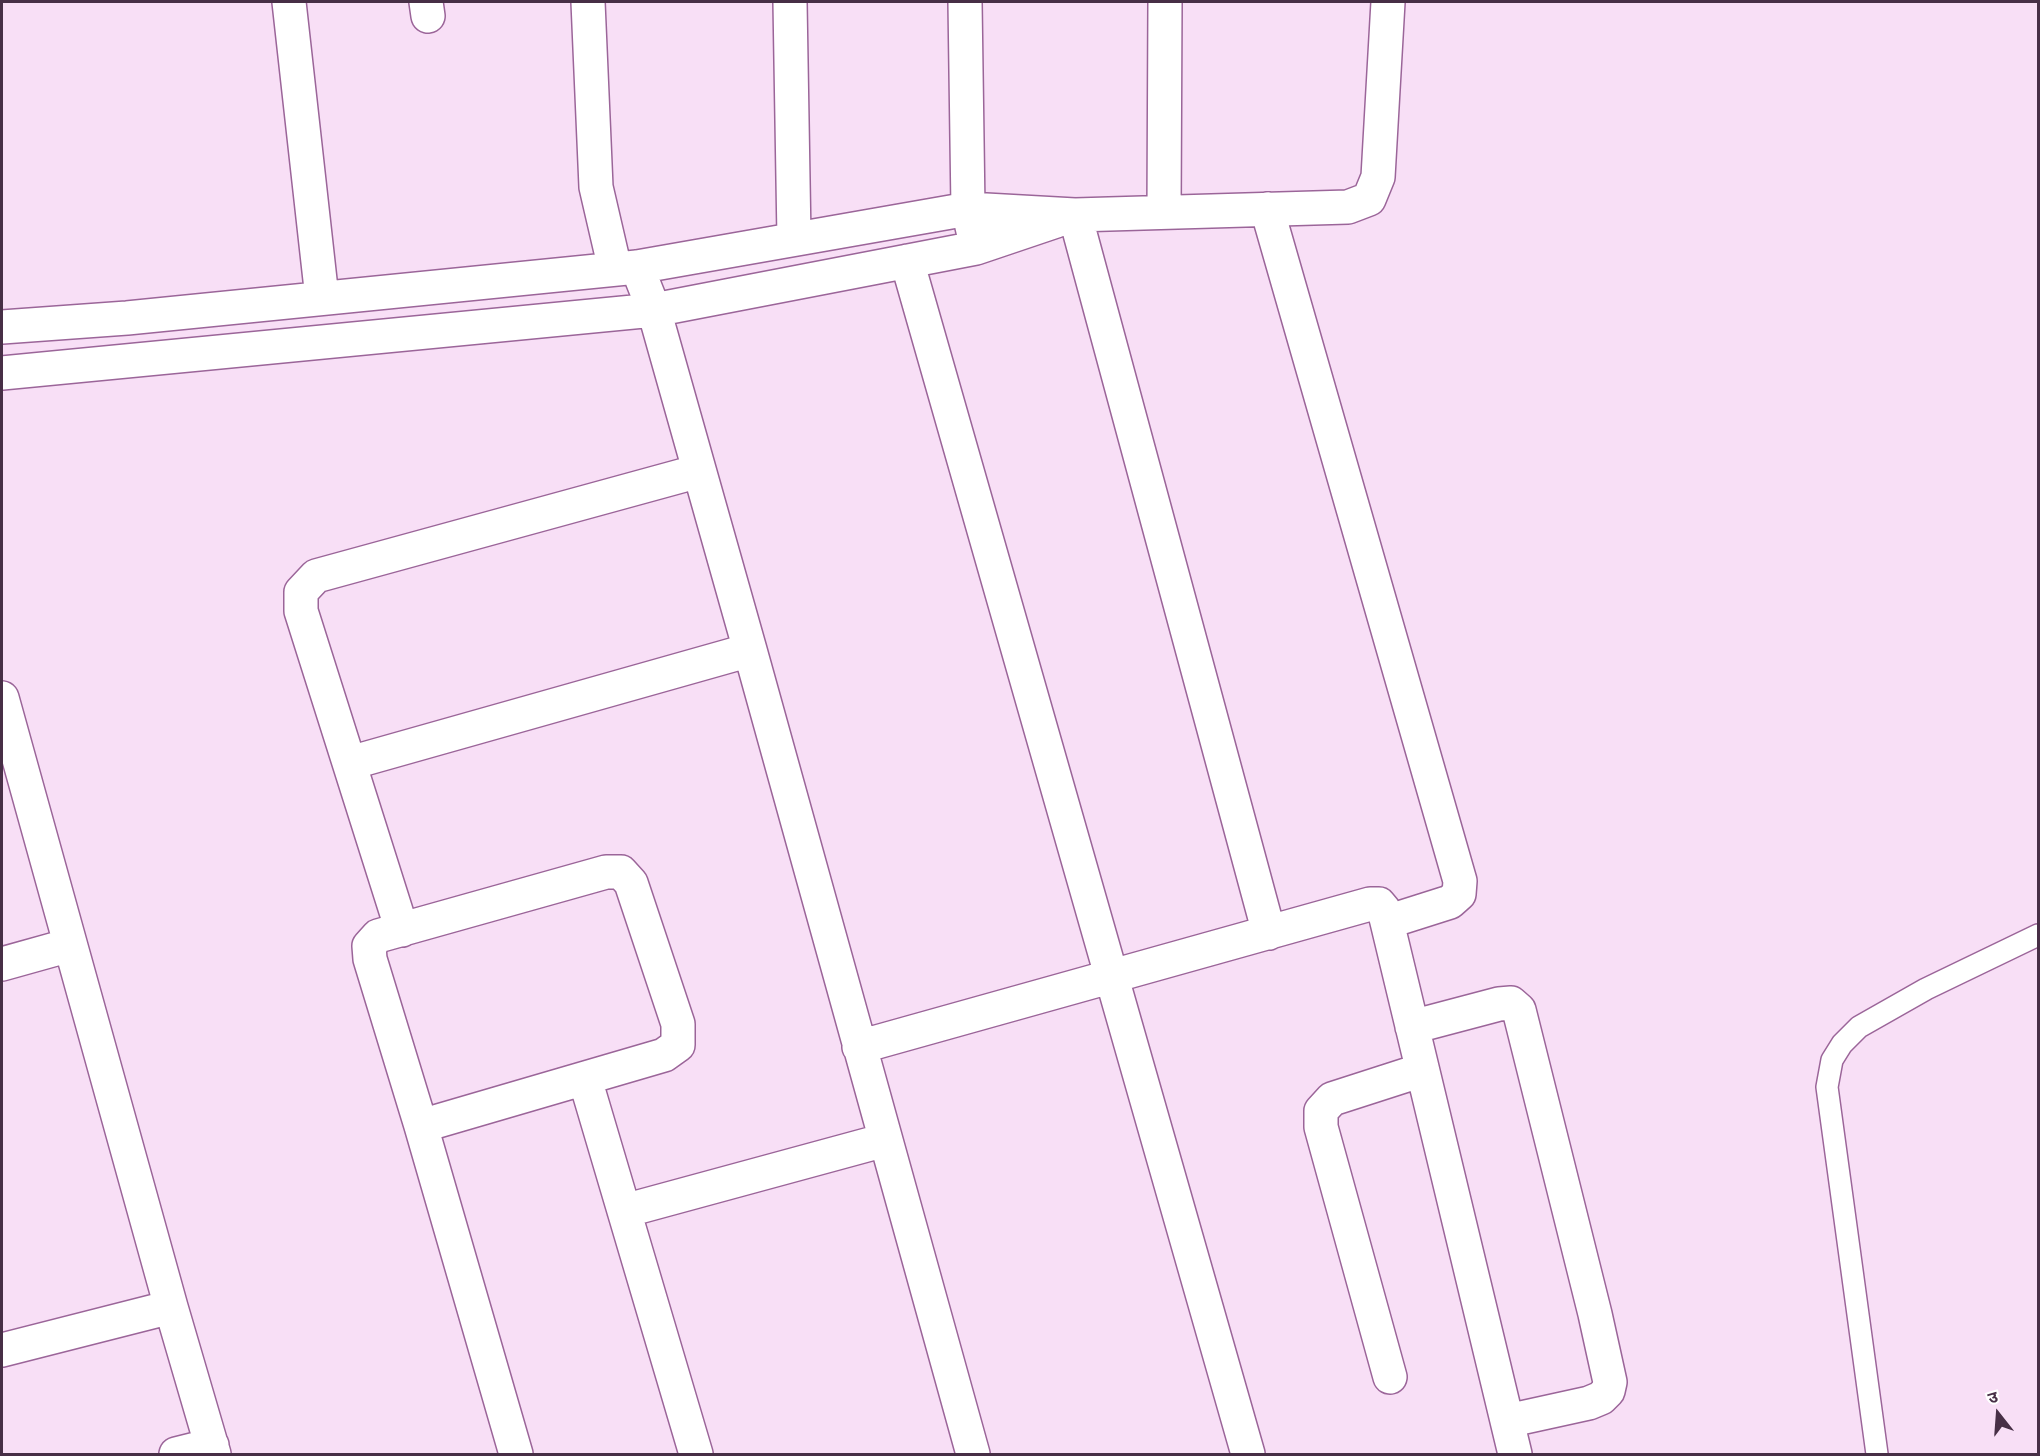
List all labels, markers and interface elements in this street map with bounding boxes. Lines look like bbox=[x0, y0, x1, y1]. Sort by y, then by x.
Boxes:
north arrow bbox=[1968, 1384, 2028, 1444]
text: उ bbox=[1985, 1386, 2000, 1408]

